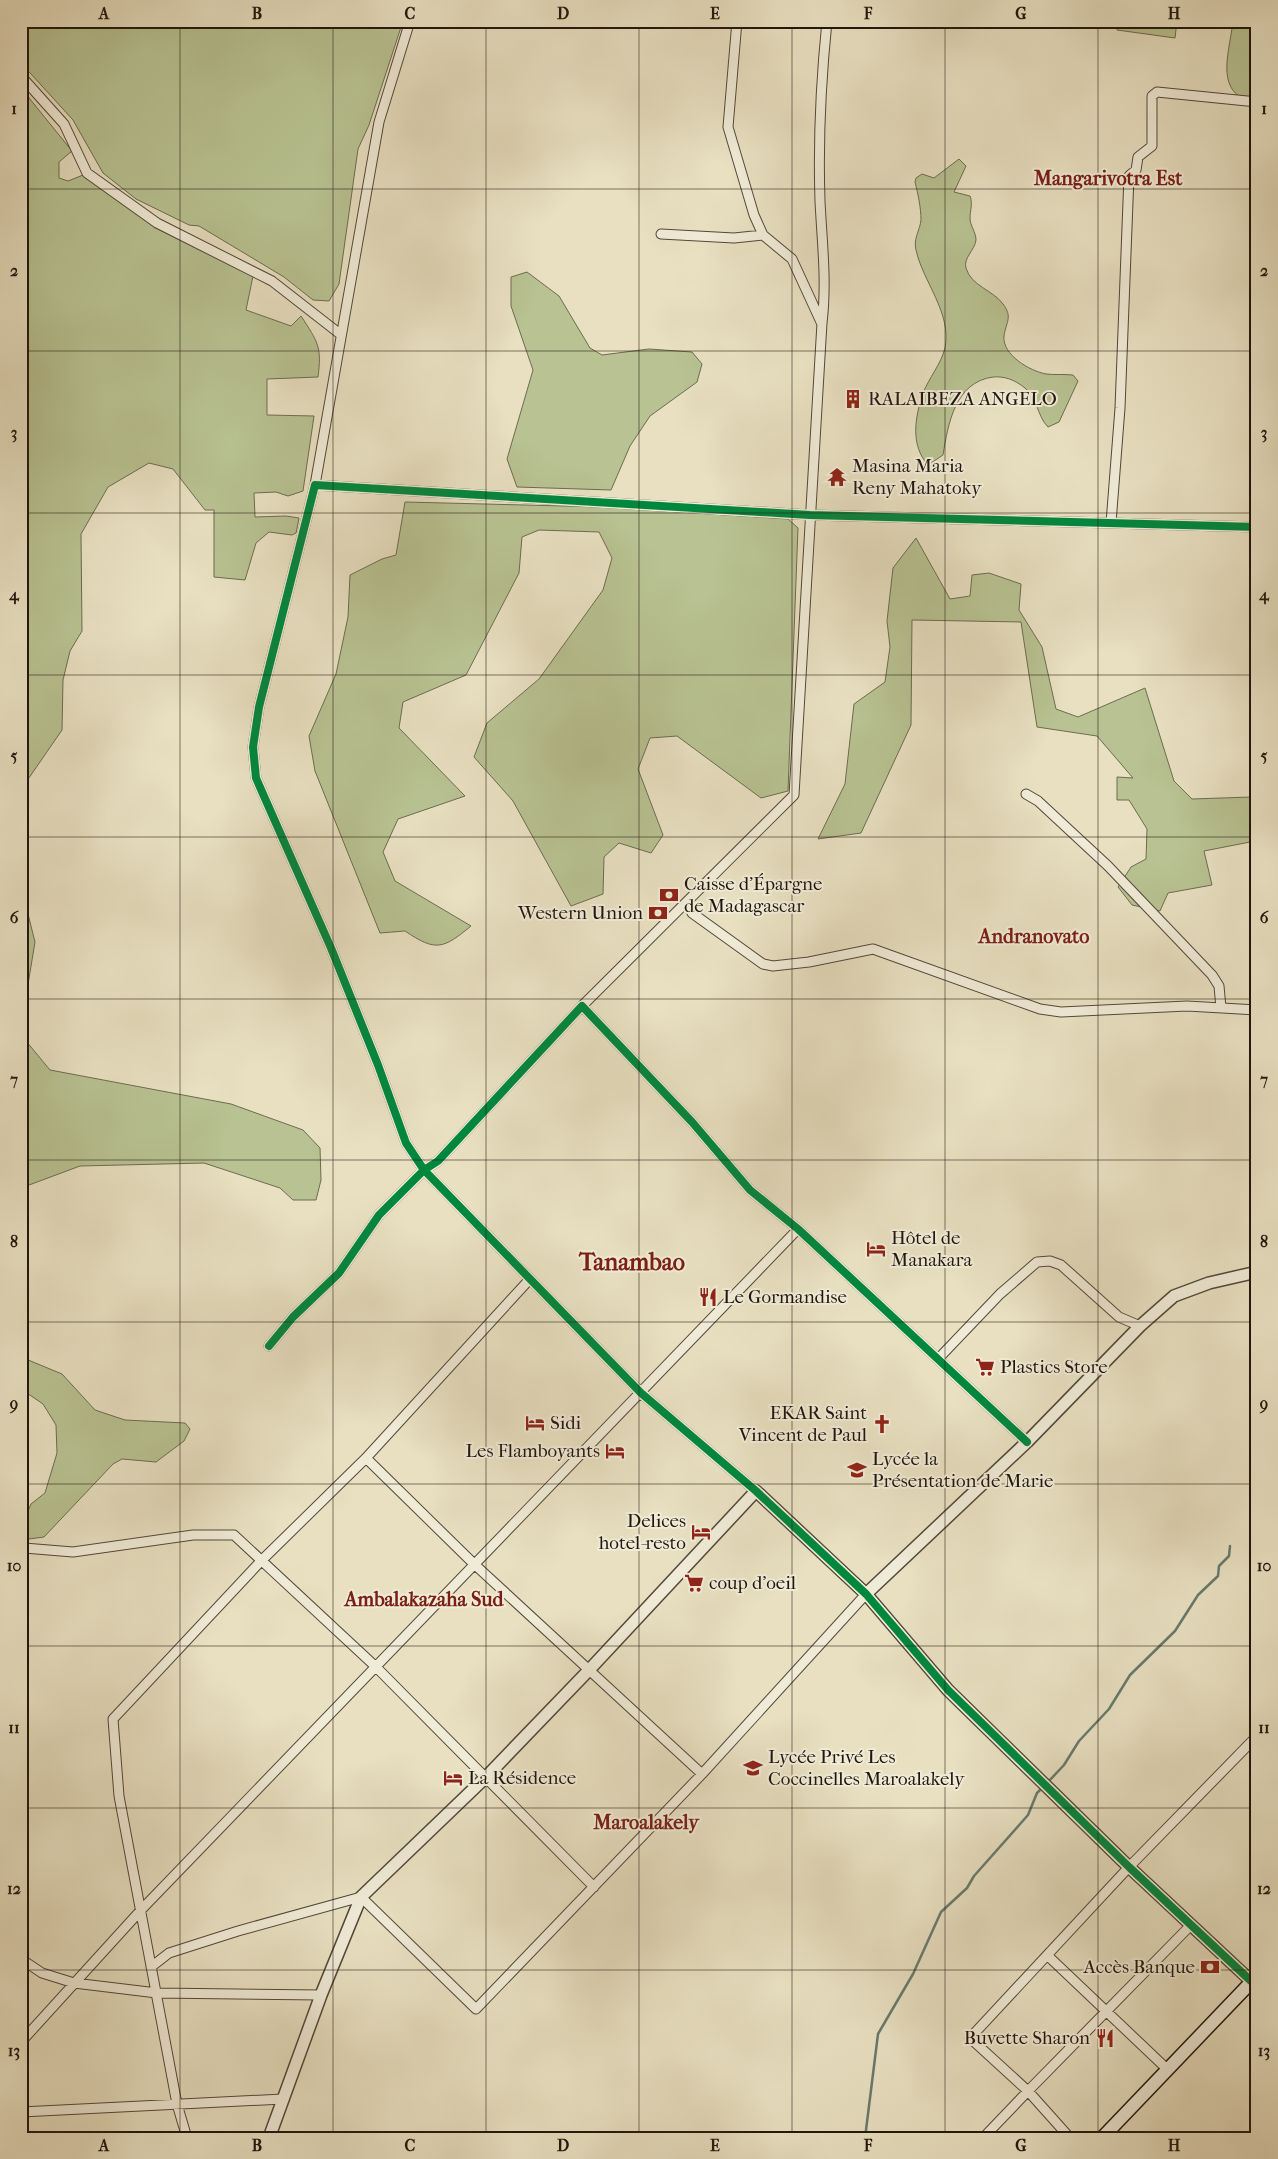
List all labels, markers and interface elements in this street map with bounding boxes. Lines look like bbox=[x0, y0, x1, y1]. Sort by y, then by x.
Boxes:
text: A bbox=[98, 4, 110, 23]
text: B bbox=[252, 4, 262, 23]
text: C bbox=[405, 4, 416, 23]
text: D bbox=[557, 4, 569, 23]
text: E bbox=[710, 4, 720, 23]
text: F bbox=[863, 4, 873, 23]
text: G bbox=[1015, 4, 1027, 23]
text: H bbox=[1168, 4, 1181, 23]
text: 1 bbox=[11, 99, 17, 118]
text: 1 bbox=[1261, 99, 1267, 118]
district label: Mangarivotra Est bbox=[1033, 167, 1183, 190]
text: 2 bbox=[10, 261, 18, 280]
text: 2 bbox=[1260, 261, 1268, 280]
building icon: RALAIBEZA ANGELO bbox=[842, 388, 864, 410]
place label: RALAIBEZA ANGELO bbox=[868, 388, 1057, 410]
text: 3 bbox=[11, 423, 17, 443]
text: 3 bbox=[1261, 423, 1267, 443]
place label: Masina Maria Reny Mahatoky bbox=[852, 455, 982, 499]
temple icon: Masina Maria Reny Mahatoky bbox=[826, 466, 848, 488]
text: 4 bbox=[8, 585, 20, 605]
text: 4 bbox=[1258, 585, 1270, 605]
text: 5 bbox=[11, 746, 18, 765]
text: 5 bbox=[1261, 746, 1268, 765]
place label: Caisse d'Épargne de Madagascar bbox=[684, 873, 822, 917]
bank icon: Caisse d'Épargne de Madagascar bbox=[658, 884, 680, 906]
place label: Western Union bbox=[517, 902, 643, 924]
bank icon: Western Union bbox=[647, 902, 669, 924]
text: 6 bbox=[10, 908, 19, 927]
text: 6 bbox=[1260, 908, 1269, 927]
district label: Andranovato bbox=[977, 925, 1089, 948]
text: 7 bbox=[9, 1070, 18, 1089]
text: 7 bbox=[1259, 1070, 1268, 1089]
place label: Hôtel de Manakara bbox=[891, 1227, 973, 1271]
text: 8 bbox=[10, 1232, 18, 1251]
text: 8 bbox=[1260, 1232, 1268, 1251]
hotel icon: Hôtel de Manakara bbox=[865, 1238, 887, 1260]
district label: Tanambao bbox=[578, 1248, 685, 1276]
restaurant icon: Le Gormandise bbox=[697, 1286, 719, 1308]
place label: Le Gormandise bbox=[723, 1286, 847, 1308]
supermarket icon: Plastics Store bbox=[974, 1356, 996, 1378]
place label: Plastics Store bbox=[1000, 1356, 1108, 1378]
text: 9 bbox=[9, 1394, 18, 1414]
text: 9 bbox=[1259, 1394, 1268, 1414]
place label: EKAR Saint Vincent de Paul bbox=[738, 1402, 867, 1446]
hotel icon: Sidi bbox=[524, 1412, 546, 1434]
place label: Sidi bbox=[550, 1412, 582, 1434]
church icon: EKAR Saint Vincent de Paul bbox=[871, 1413, 893, 1435]
place label: Les Flamboyants bbox=[465, 1440, 600, 1462]
hotel icon: Les Flamboyants bbox=[604, 1440, 626, 1462]
place label: Lycée la Présentation de Marie bbox=[872, 1448, 1054, 1492]
school or university icon: Lycée la Présentation de Marie bbox=[846, 1459, 868, 1481]
place label: Delices hotel-resto bbox=[599, 1510, 686, 1554]
hotel icon: Delices hotel-resto bbox=[690, 1521, 712, 1543]
text: 10 bbox=[7, 1556, 21, 1575]
text: 10 bbox=[1257, 1556, 1271, 1575]
supermarket icon: coup d'oeil bbox=[683, 1572, 705, 1594]
place label: coup d'oeil bbox=[709, 1572, 796, 1594]
district label: Ambalakazaha Sud bbox=[343, 1588, 504, 1611]
text: 11 bbox=[8, 1718, 20, 1737]
text: 11 bbox=[1258, 1718, 1270, 1737]
place label: Lycée Privé Les Coccinelles Maroalakely bbox=[768, 1746, 965, 1790]
school or university icon: Lycée Privé Les Coccinelles Maroalakely bbox=[742, 1757, 764, 1779]
hotel icon: La Résidence bbox=[442, 1767, 464, 1789]
place label: La Résidence bbox=[468, 1767, 576, 1789]
district label: Maroalakely bbox=[592, 1811, 700, 1834]
text: 12 bbox=[7, 1879, 21, 1898]
text: 12 bbox=[1257, 1879, 1271, 1898]
place label: Accès Banque bbox=[1082, 1956, 1195, 1978]
bank icon: Accès Banque bbox=[1199, 1956, 1221, 1978]
place label: Buvette Sharon bbox=[964, 2027, 1090, 2049]
restaurant icon: Buvette Sharon bbox=[1094, 2027, 1116, 2049]
text: 13 bbox=[8, 2041, 20, 2061]
text: 13 bbox=[1258, 2041, 1270, 2061]
text: A bbox=[98, 2136, 110, 2155]
text: B bbox=[252, 2136, 262, 2155]
text: C bbox=[405, 2136, 416, 2155]
text: D bbox=[557, 2136, 569, 2155]
text: E bbox=[710, 2136, 720, 2155]
text: F bbox=[863, 2136, 873, 2155]
text: G bbox=[1015, 2136, 1027, 2155]
text: H bbox=[1168, 2136, 1181, 2155]

